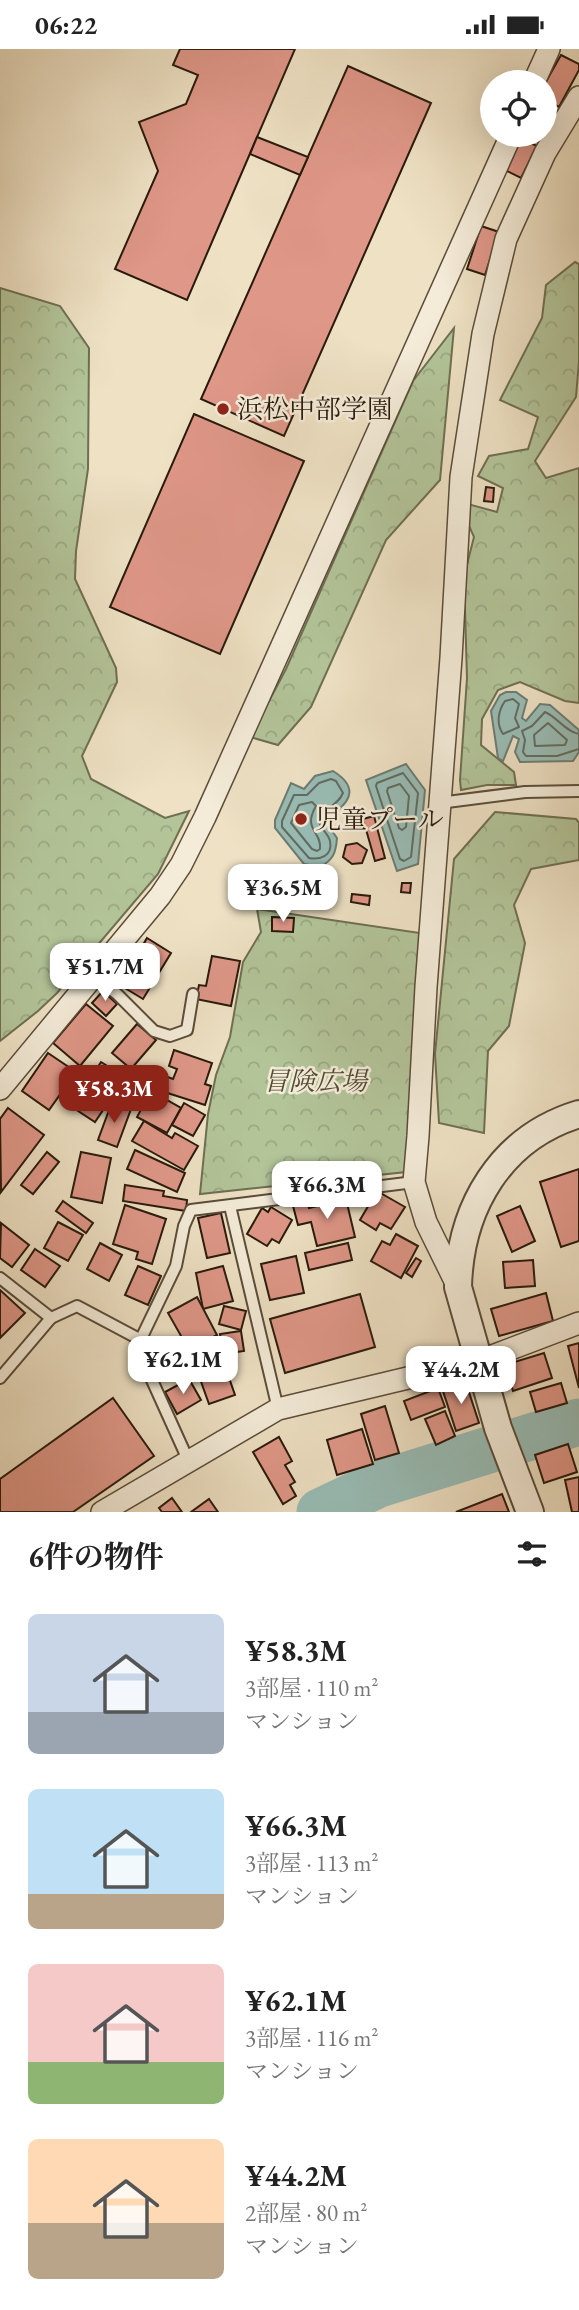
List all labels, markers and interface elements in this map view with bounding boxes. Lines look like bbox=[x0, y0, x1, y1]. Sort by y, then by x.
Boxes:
text: 06:22 bbox=[35, 8, 97, 42]
map controls bbox=[480, 70, 557, 147]
button: locate bbox=[480, 70, 557, 147]
place label: 浜松中部学園 bbox=[237, 392, 393, 426]
marker: 浜松中部学園 bbox=[215, 401, 231, 417]
place label: 児童プール bbox=[315, 802, 444, 836]
marker: 児童プール bbox=[293, 811, 309, 827]
pin: ¥36.5M bbox=[226, 865, 340, 924]
text: ¥36.5M bbox=[244, 872, 322, 902]
pin: ¥51.7M bbox=[48, 943, 162, 1003]
text: ¥51.7M bbox=[66, 951, 144, 981]
park label: 冒険広場 bbox=[263, 1064, 369, 1098]
pin: ¥58.3M bbox=[57, 1065, 171, 1125]
text: ¥58.3M bbox=[75, 1073, 153, 1103]
pin: ¥66.3M bbox=[270, 1161, 384, 1221]
text: ¥66.3M bbox=[288, 1169, 366, 1199]
pin: ¥62.1M bbox=[126, 1337, 240, 1396]
text: ¥62.1M bbox=[144, 1344, 222, 1374]
pin: ¥44.2M bbox=[404, 1347, 518, 1406]
text: ¥44.2M bbox=[422, 1354, 500, 1384]
icon: filters bbox=[513, 1535, 551, 1573]
text: 6件の物件 bbox=[28, 1537, 164, 1576]
text: ¥58.3M bbox=[245, 1631, 347, 1670]
icon: home bbox=[84, 1642, 168, 1726]
text: 3部屋 · 110 m² bbox=[245, 1673, 378, 1703]
text: マンション bbox=[245, 1706, 359, 1736]
text: ¥66.3M bbox=[245, 1806, 347, 1845]
icon: home bbox=[84, 1817, 168, 1901]
text: 3部屋 · 113 m² bbox=[245, 1848, 378, 1878]
text: マンション bbox=[245, 1881, 359, 1911]
text: ¥62.1M bbox=[245, 1981, 347, 2020]
icon: home bbox=[84, 1992, 168, 2076]
text: 3部屋 · 116 m² bbox=[245, 2023, 378, 2053]
text: マンション bbox=[245, 2056, 359, 2086]
text: ¥44.2M bbox=[245, 2156, 347, 2195]
icon: home bbox=[84, 2167, 168, 2251]
text: 2部屋 · 80 m² bbox=[245, 2198, 367, 2228]
text: マンション bbox=[245, 2231, 359, 2261]

